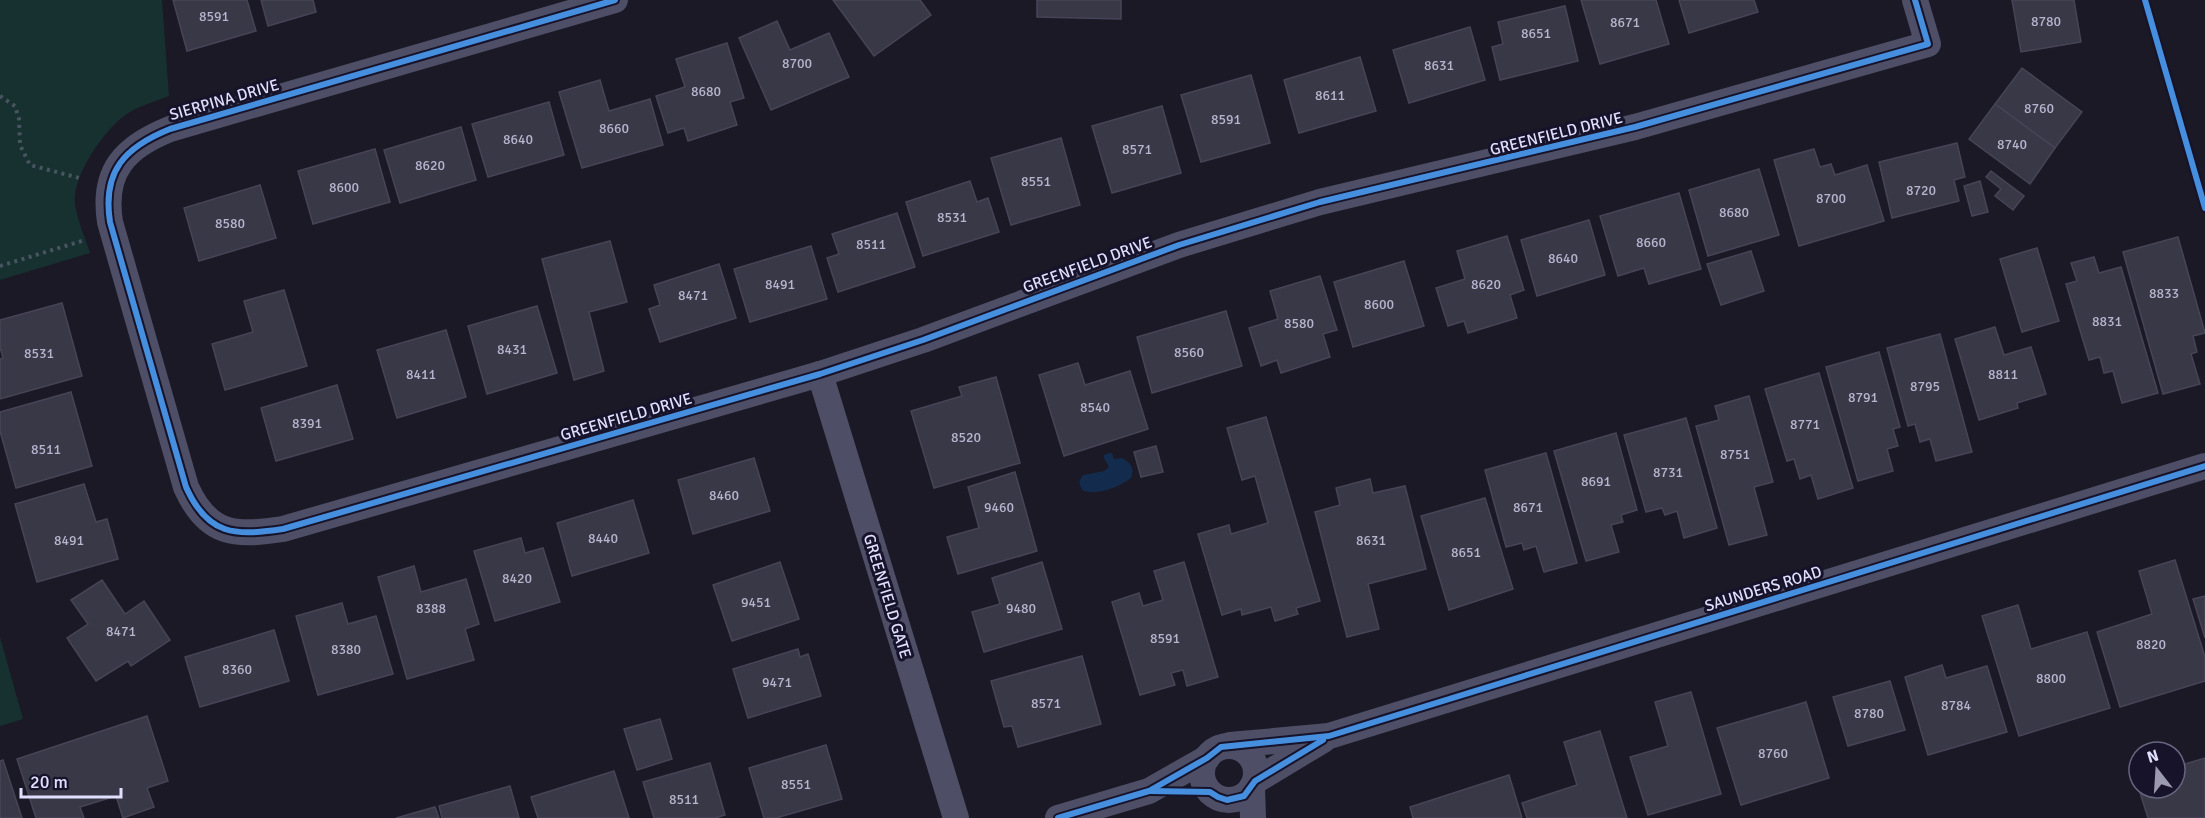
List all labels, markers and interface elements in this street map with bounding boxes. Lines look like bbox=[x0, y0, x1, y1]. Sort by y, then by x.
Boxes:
house number: 8591 bbox=[199, 8, 229, 25]
house number: 8780 bbox=[2031, 13, 2061, 30]
house number: 8671 bbox=[1610, 14, 1640, 31]
house number: 8651 bbox=[1521, 25, 1551, 42]
house number: 8700 bbox=[782, 55, 812, 72]
house number: 8631 bbox=[1424, 57, 1454, 74]
street label: SIERPINA DRIVE bbox=[167, 75, 281, 125]
house number: 8680 bbox=[691, 83, 721, 100]
house number: 8611 bbox=[1315, 87, 1345, 104]
house number: 8760 bbox=[2024, 100, 2054, 117]
street label: GREENFIELD DRIVE bbox=[1488, 108, 1625, 160]
house number: 8591 bbox=[1211, 111, 1241, 128]
house number: 8660 bbox=[599, 120, 629, 137]
house number: 8640 bbox=[503, 131, 533, 148]
house number: 8740 bbox=[1997, 136, 2027, 153]
house number: 8571 bbox=[1122, 141, 1152, 158]
house number: 8620 bbox=[415, 157, 445, 174]
house number: 8551 bbox=[1021, 173, 1051, 190]
house number: 8600 bbox=[329, 179, 359, 196]
house number: 8720 bbox=[1906, 182, 1936, 199]
house number: 8700 bbox=[1816, 190, 1846, 207]
house number: 8680 bbox=[1719, 204, 1749, 221]
house number: 8531 bbox=[937, 209, 967, 226]
house number: 8580 bbox=[215, 215, 245, 232]
street label: GREENFIELD DRIVE bbox=[1020, 232, 1155, 298]
house number: 8660 bbox=[1636, 234, 1666, 251]
house number: 8511 bbox=[856, 236, 886, 253]
house number: 8640 bbox=[1548, 250, 1578, 267]
house number: 8491 bbox=[765, 276, 795, 293]
house number: 8620 bbox=[1471, 276, 1501, 293]
house number: 8833 bbox=[2149, 285, 2179, 302]
house number: 8471 bbox=[678, 287, 708, 304]
house number: 8600 bbox=[1364, 296, 1394, 313]
house number: 8831 bbox=[2092, 313, 2122, 330]
house number: 8580 bbox=[1284, 315, 1314, 332]
house number: 8431 bbox=[497, 341, 527, 358]
house number: 8560 bbox=[1174, 344, 1204, 361]
house number: 8531 bbox=[24, 345, 54, 362]
house number: 8411 bbox=[406, 366, 436, 383]
house number: 8811 bbox=[1988, 366, 2018, 383]
house number: 8795 bbox=[1910, 378, 1940, 395]
street label: GREENFIELD DRIVE bbox=[558, 389, 694, 445]
house number: 8791 bbox=[1848, 389, 1878, 406]
house number: 8540 bbox=[1080, 399, 1110, 416]
house number: 8391 bbox=[292, 415, 322, 432]
house number: 8771 bbox=[1790, 416, 1820, 433]
house number: 8520 bbox=[951, 429, 981, 446]
house number: 8511 bbox=[31, 441, 61, 458]
house number: 8751 bbox=[1720, 446, 1750, 463]
house number: 8731 bbox=[1653, 464, 1683, 481]
house number: 8691 bbox=[1581, 473, 1611, 490]
house number: 8460 bbox=[709, 487, 739, 504]
house number: 9460 bbox=[984, 499, 1014, 516]
house number: 8671 bbox=[1513, 499, 1543, 516]
house number: 8440 bbox=[588, 530, 618, 547]
house number: 8491 bbox=[54, 532, 84, 549]
street label: GREENFIELD GATE bbox=[859, 532, 915, 661]
house number: 8631 bbox=[1356, 532, 1386, 549]
house number: 8651 bbox=[1451, 544, 1481, 561]
street label: SAUNDERS ROAD bbox=[1702, 562, 1824, 616]
house number: 8420 bbox=[502, 570, 532, 587]
house number: 9451 bbox=[741, 594, 771, 611]
house number: 8388 bbox=[416, 600, 446, 617]
house number: 9480 bbox=[1006, 600, 1036, 617]
house number: 8471 bbox=[106, 623, 136, 640]
house number: 8591 bbox=[1150, 630, 1180, 647]
house number: 8820 bbox=[2136, 636, 2166, 653]
house number: 8380 bbox=[331, 641, 361, 658]
house number: 8360 bbox=[222, 661, 252, 678]
house number: 8800 bbox=[2036, 670, 2066, 687]
house number: 9471 bbox=[762, 674, 792, 691]
house number: 8571 bbox=[1031, 695, 1061, 712]
house number: 8784 bbox=[1941, 697, 1972, 714]
house number: 8780 bbox=[1854, 705, 1884, 722]
north arrow bbox=[2127, 740, 2187, 800]
house number: 8760 bbox=[1758, 745, 1788, 762]
text: N bbox=[2145, 745, 2161, 768]
scale bar bbox=[21, 761, 122, 799]
text: 20 m bbox=[30, 771, 68, 793]
house number: 8551 bbox=[781, 776, 811, 793]
house number: 8511 bbox=[669, 791, 699, 808]

